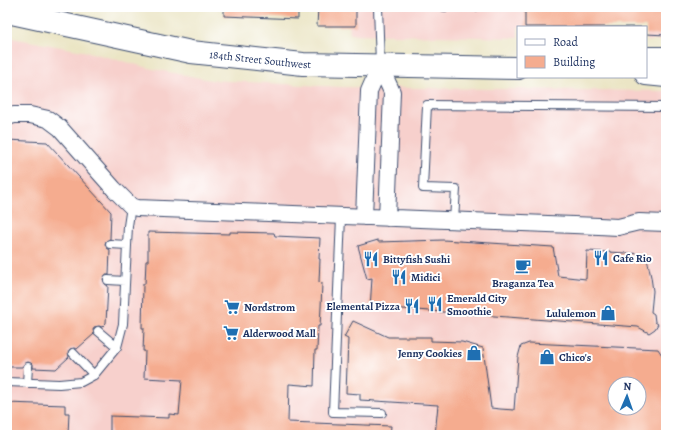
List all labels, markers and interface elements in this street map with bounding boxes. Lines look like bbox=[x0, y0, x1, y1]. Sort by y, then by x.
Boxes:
legend bbox=[517, 26, 647, 78]
text: Road bbox=[553, 34, 579, 50]
street label: 184th Street Southwest bbox=[209, 47, 312, 72]
text: Building bbox=[553, 54, 595, 70]
restaurant icon: Cafe Rio bbox=[592, 249, 610, 267]
restaurant icon: Bittyfish Sushi bbox=[362, 250, 380, 268]
place label: Cafe Rio bbox=[613, 251, 652, 266]
place label: Bittyfish Sushi bbox=[383, 252, 450, 267]
cafe icon: Braganza Tea bbox=[514, 257, 532, 275]
restaurant icon: Midici bbox=[390, 268, 408, 286]
place label: Midici bbox=[411, 270, 440, 285]
place label: Braganza Tea bbox=[492, 276, 555, 291]
place label: Emerald City Smoothie bbox=[447, 291, 508, 319]
restaurant icon: Emerald City Smoothie bbox=[426, 295, 444, 313]
restaurant icon: Elemental Pizza bbox=[403, 297, 421, 315]
supermarket icon: Nordstrom bbox=[223, 298, 241, 316]
place label: Elemental Pizza bbox=[326, 299, 401, 314]
place label: Nordstrom bbox=[244, 300, 295, 315]
shop icon: Lululemon bbox=[599, 304, 617, 322]
place label: Lululemon bbox=[546, 306, 596, 321]
supermarket icon: Alderwood Mall bbox=[222, 324, 240, 342]
place label: Alderwood Mall bbox=[242, 326, 316, 341]
shop icon: Jenny Cookies bbox=[465, 344, 483, 362]
place label: Jenny Cookies bbox=[398, 346, 463, 361]
shop icon: Chico's bbox=[538, 348, 556, 366]
place label: Chico's bbox=[559, 350, 592, 365]
north arrow bbox=[607, 376, 647, 416]
text: N bbox=[623, 379, 632, 394]

